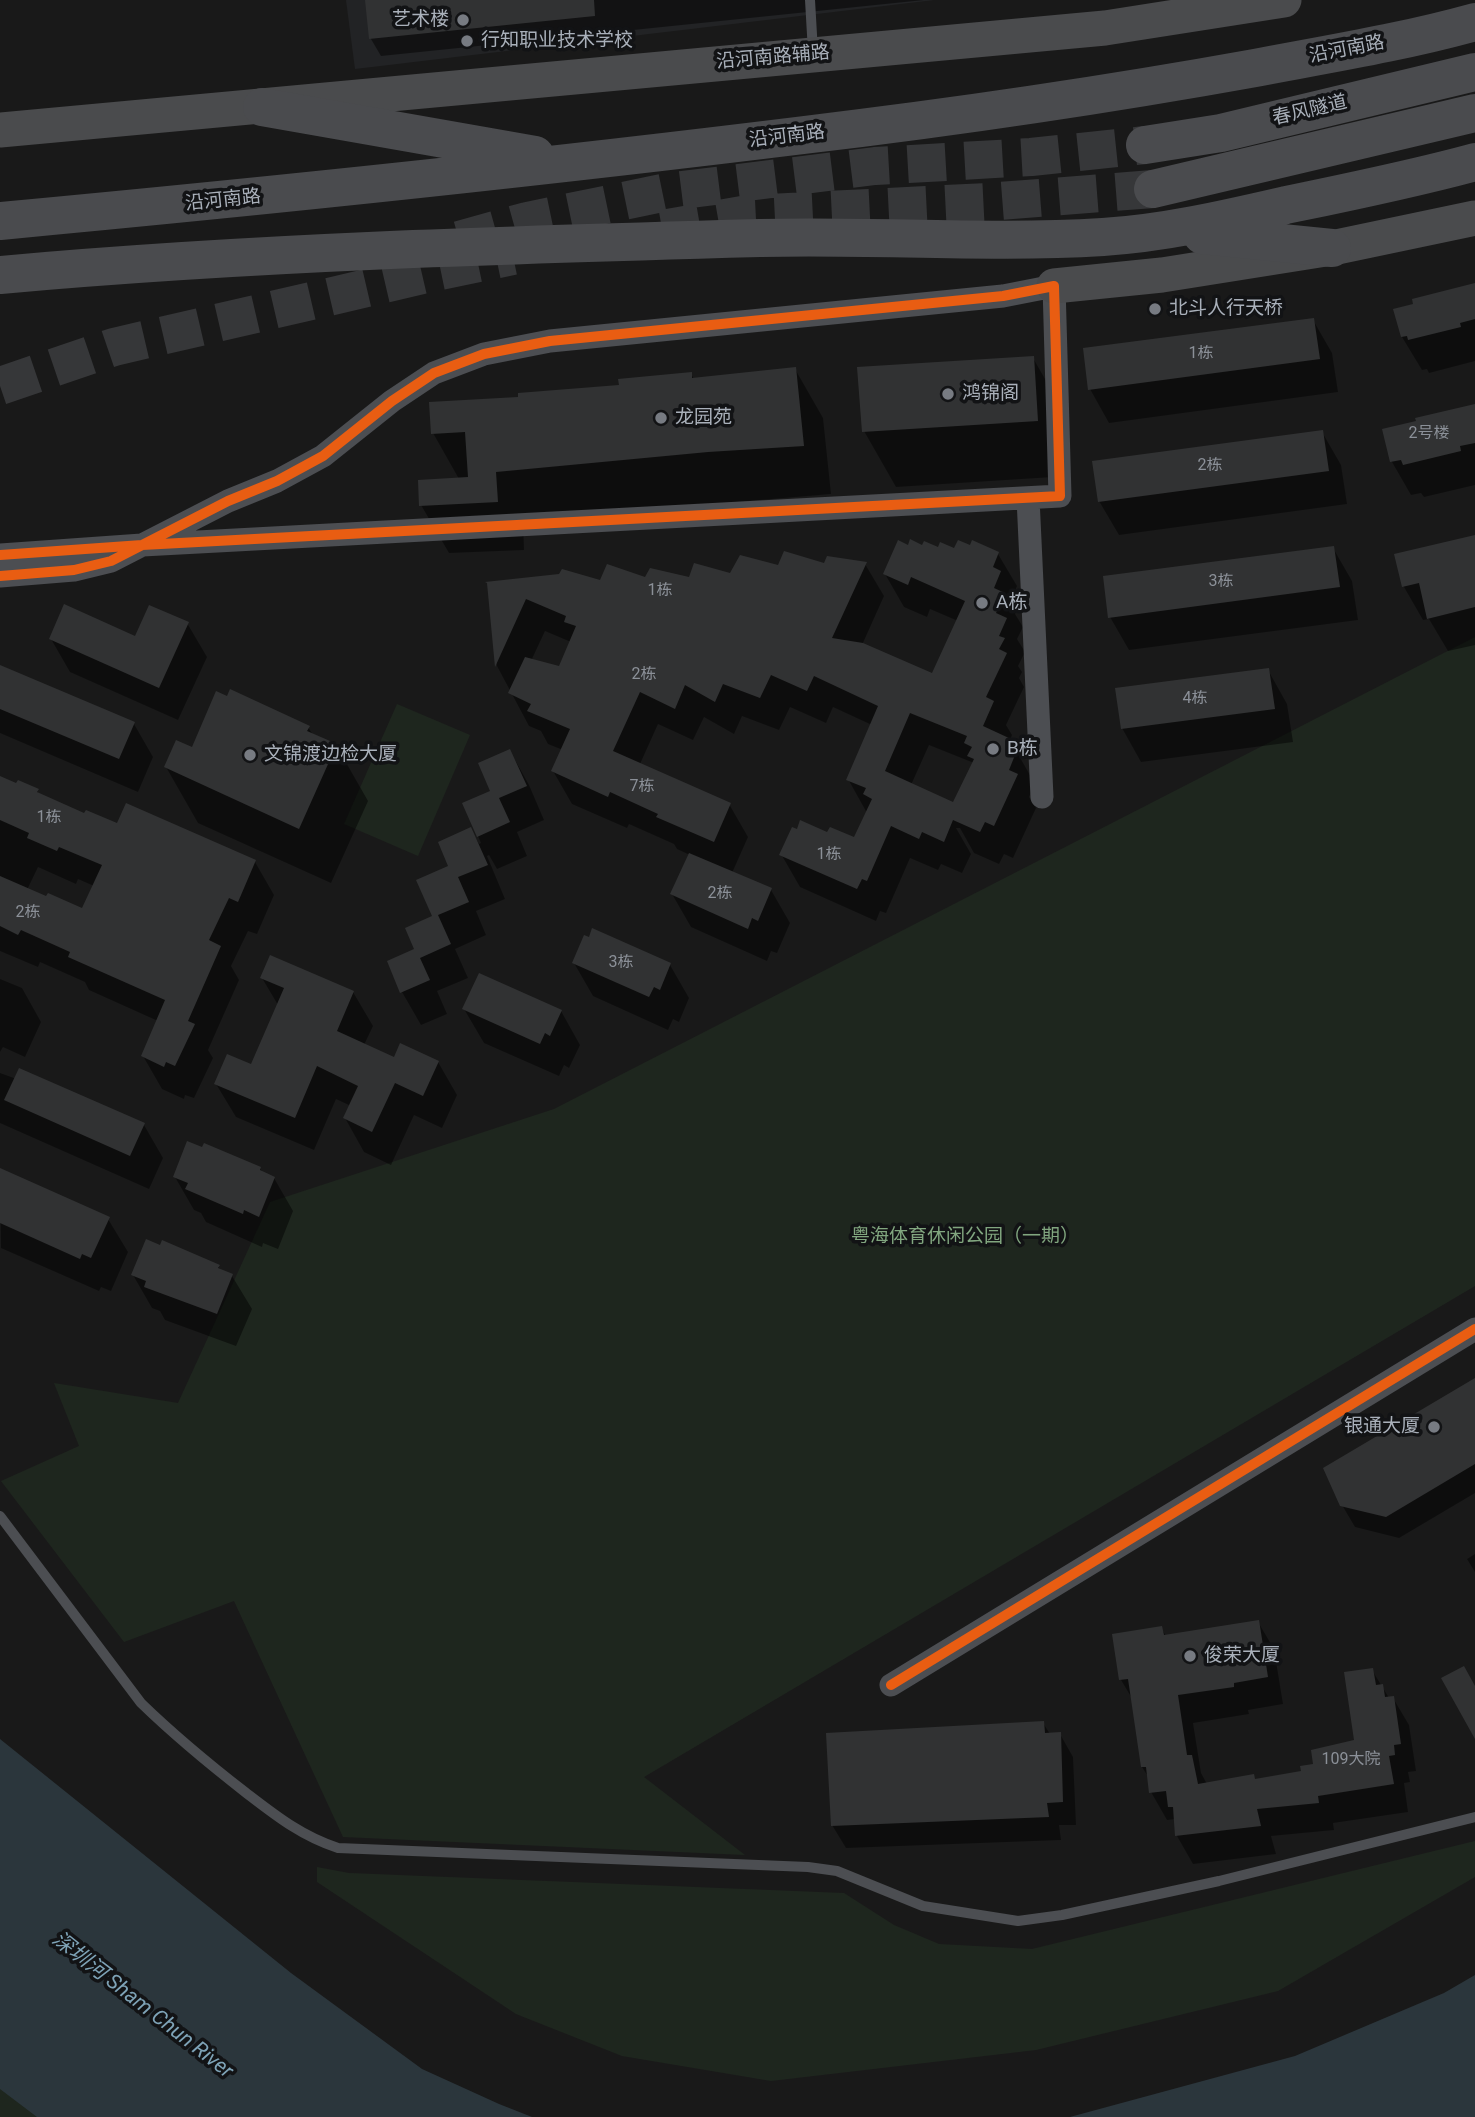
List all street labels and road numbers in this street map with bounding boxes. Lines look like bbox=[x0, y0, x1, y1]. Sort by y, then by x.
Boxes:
street label: 沿河南路 bbox=[1308, 32, 1386, 68]
street label: 沿河南路辅路 bbox=[715, 42, 831, 74]
street label: 春风隧道 bbox=[1270, 91, 1350, 131]
street label: 沿河南路 bbox=[748, 121, 826, 153]
street label: 沿河南路 bbox=[184, 186, 262, 216]

